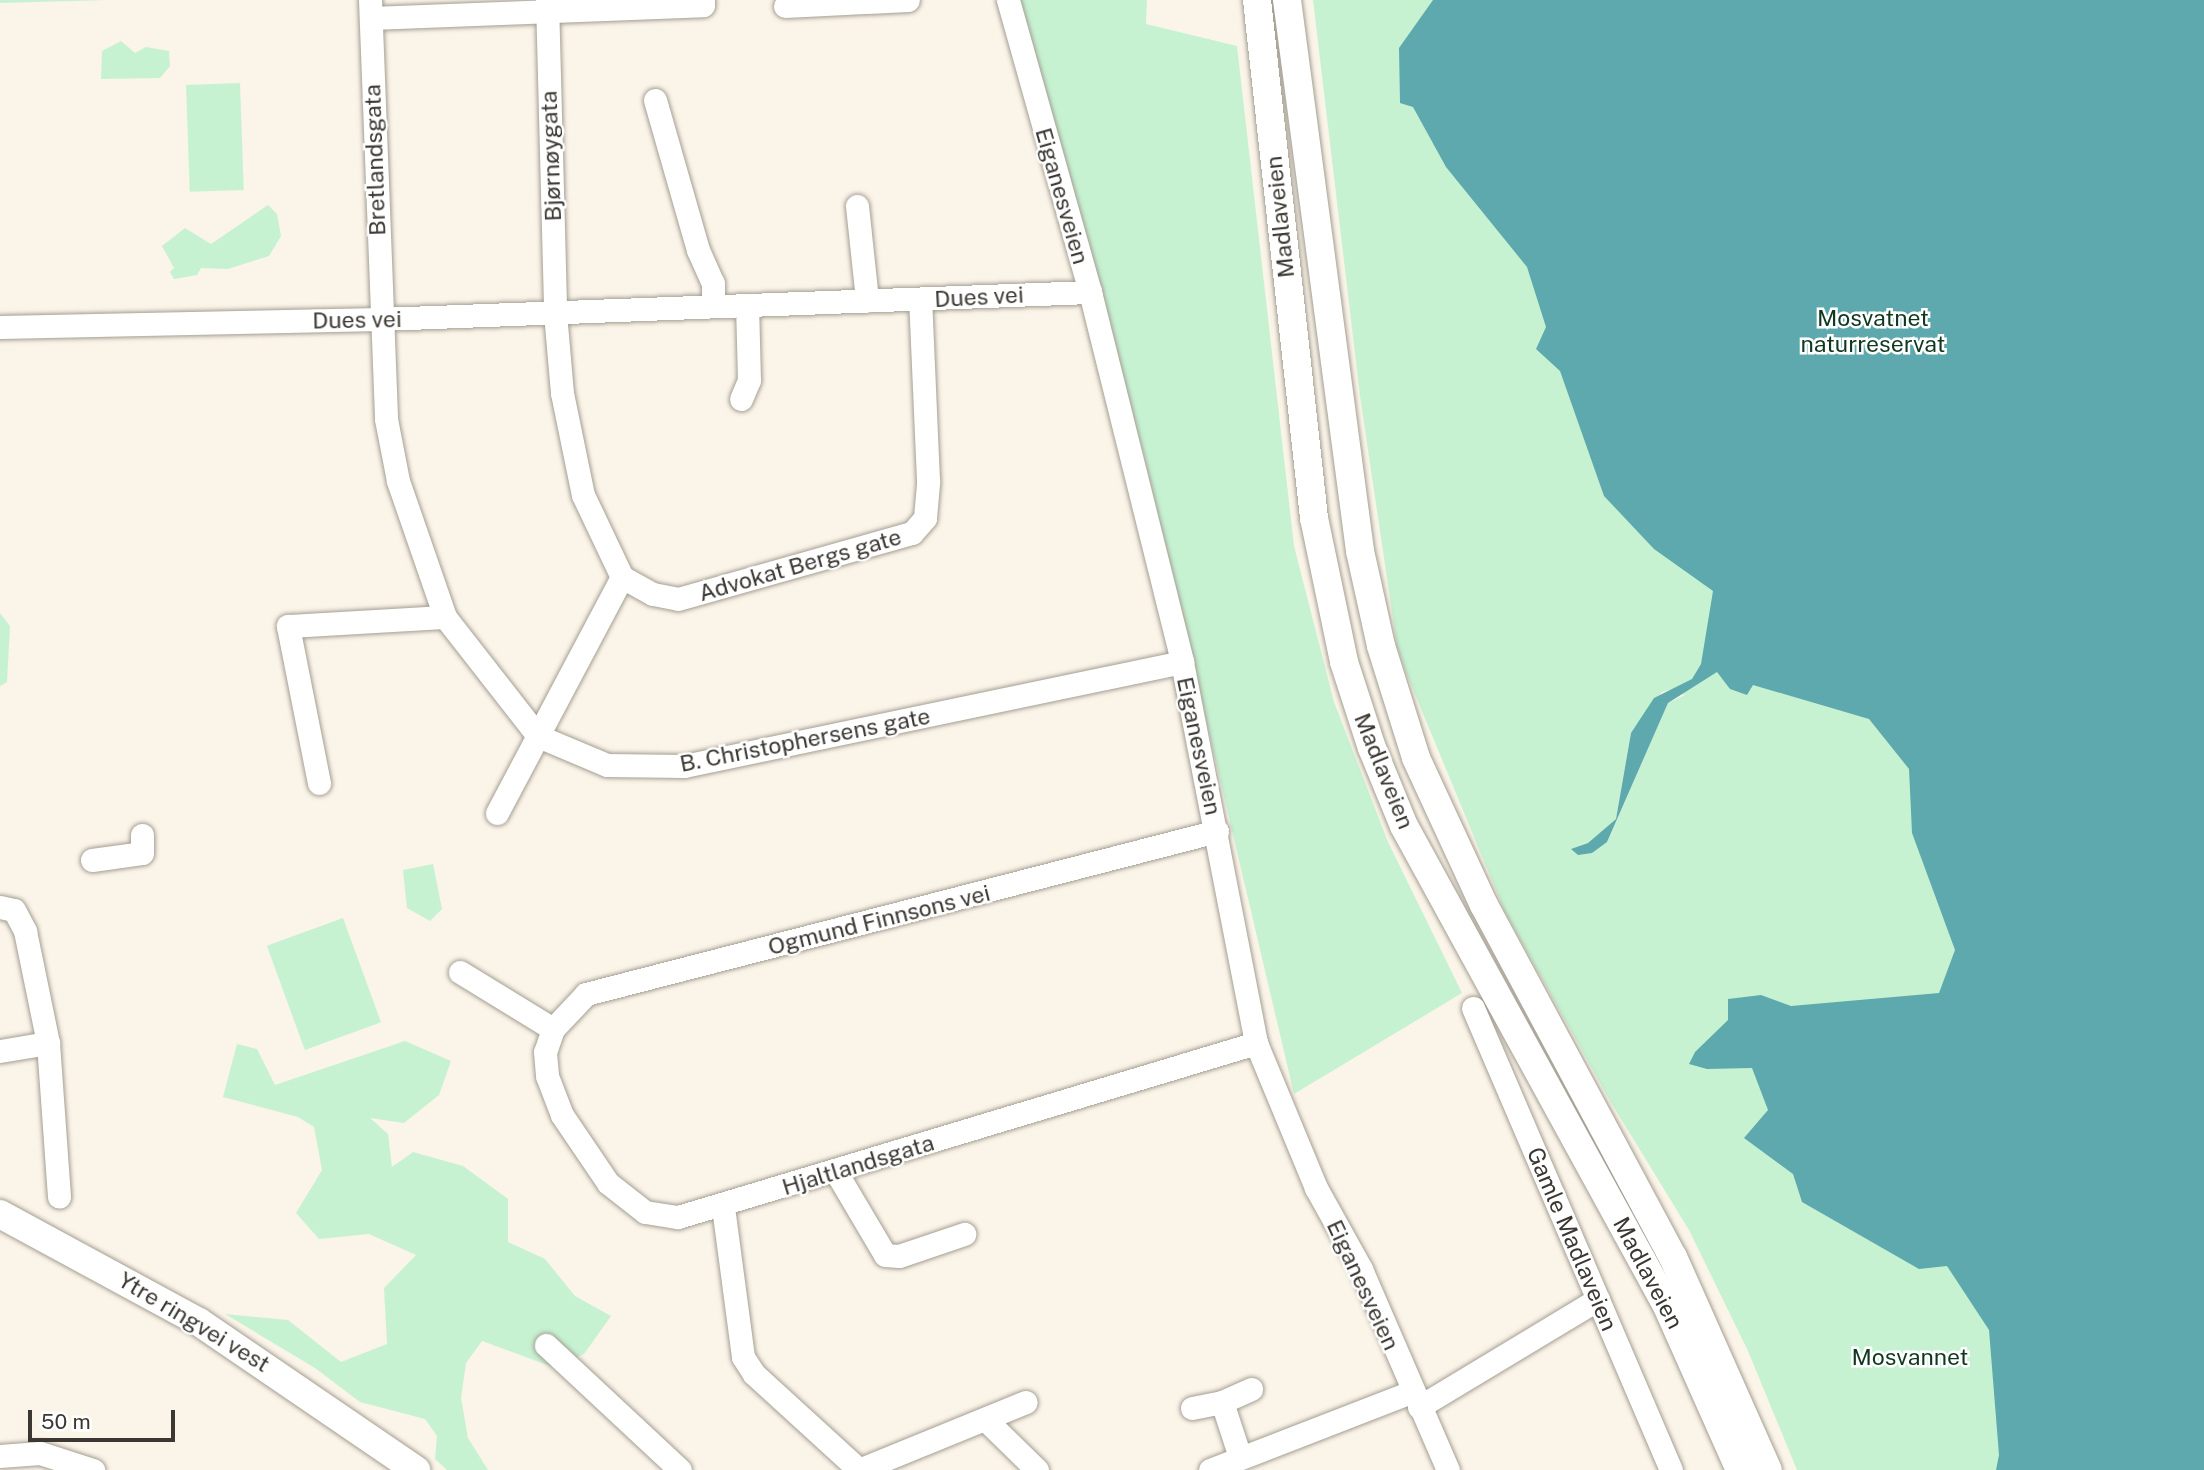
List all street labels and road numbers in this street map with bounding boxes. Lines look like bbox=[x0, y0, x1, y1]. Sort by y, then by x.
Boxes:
street label: Bretlandsgata bbox=[359, 84, 391, 236]
street label: Bjørnøygata bbox=[535, 90, 567, 222]
street label: Eiganesveien bbox=[1029, 125, 1095, 267]
street label: Madlaveien bbox=[1260, 155, 1300, 279]
street label: Dues vei bbox=[934, 281, 1024, 313]
street label: Dues vei bbox=[312, 305, 402, 335]
street label: Advokat Bergs gate bbox=[695, 523, 905, 607]
street label: Eiganesveien bbox=[1171, 674, 1227, 818]
street label: B. Christophersens gate bbox=[677, 702, 933, 778]
street label: Madlaveien bbox=[1348, 709, 1420, 833]
street label: Ogmund Finnsons vei bbox=[765, 879, 993, 961]
street label: Hjaltlandsgata bbox=[779, 1129, 937, 1201]
street label: Gamle Madlaveien bbox=[1521, 1143, 1623, 1335]
street label: Madlaveien bbox=[1607, 1212, 1689, 1334]
street label: Eiganesveien bbox=[1321, 1215, 1405, 1355]
street label: Ytre ringvei vest bbox=[113, 1266, 275, 1378]

